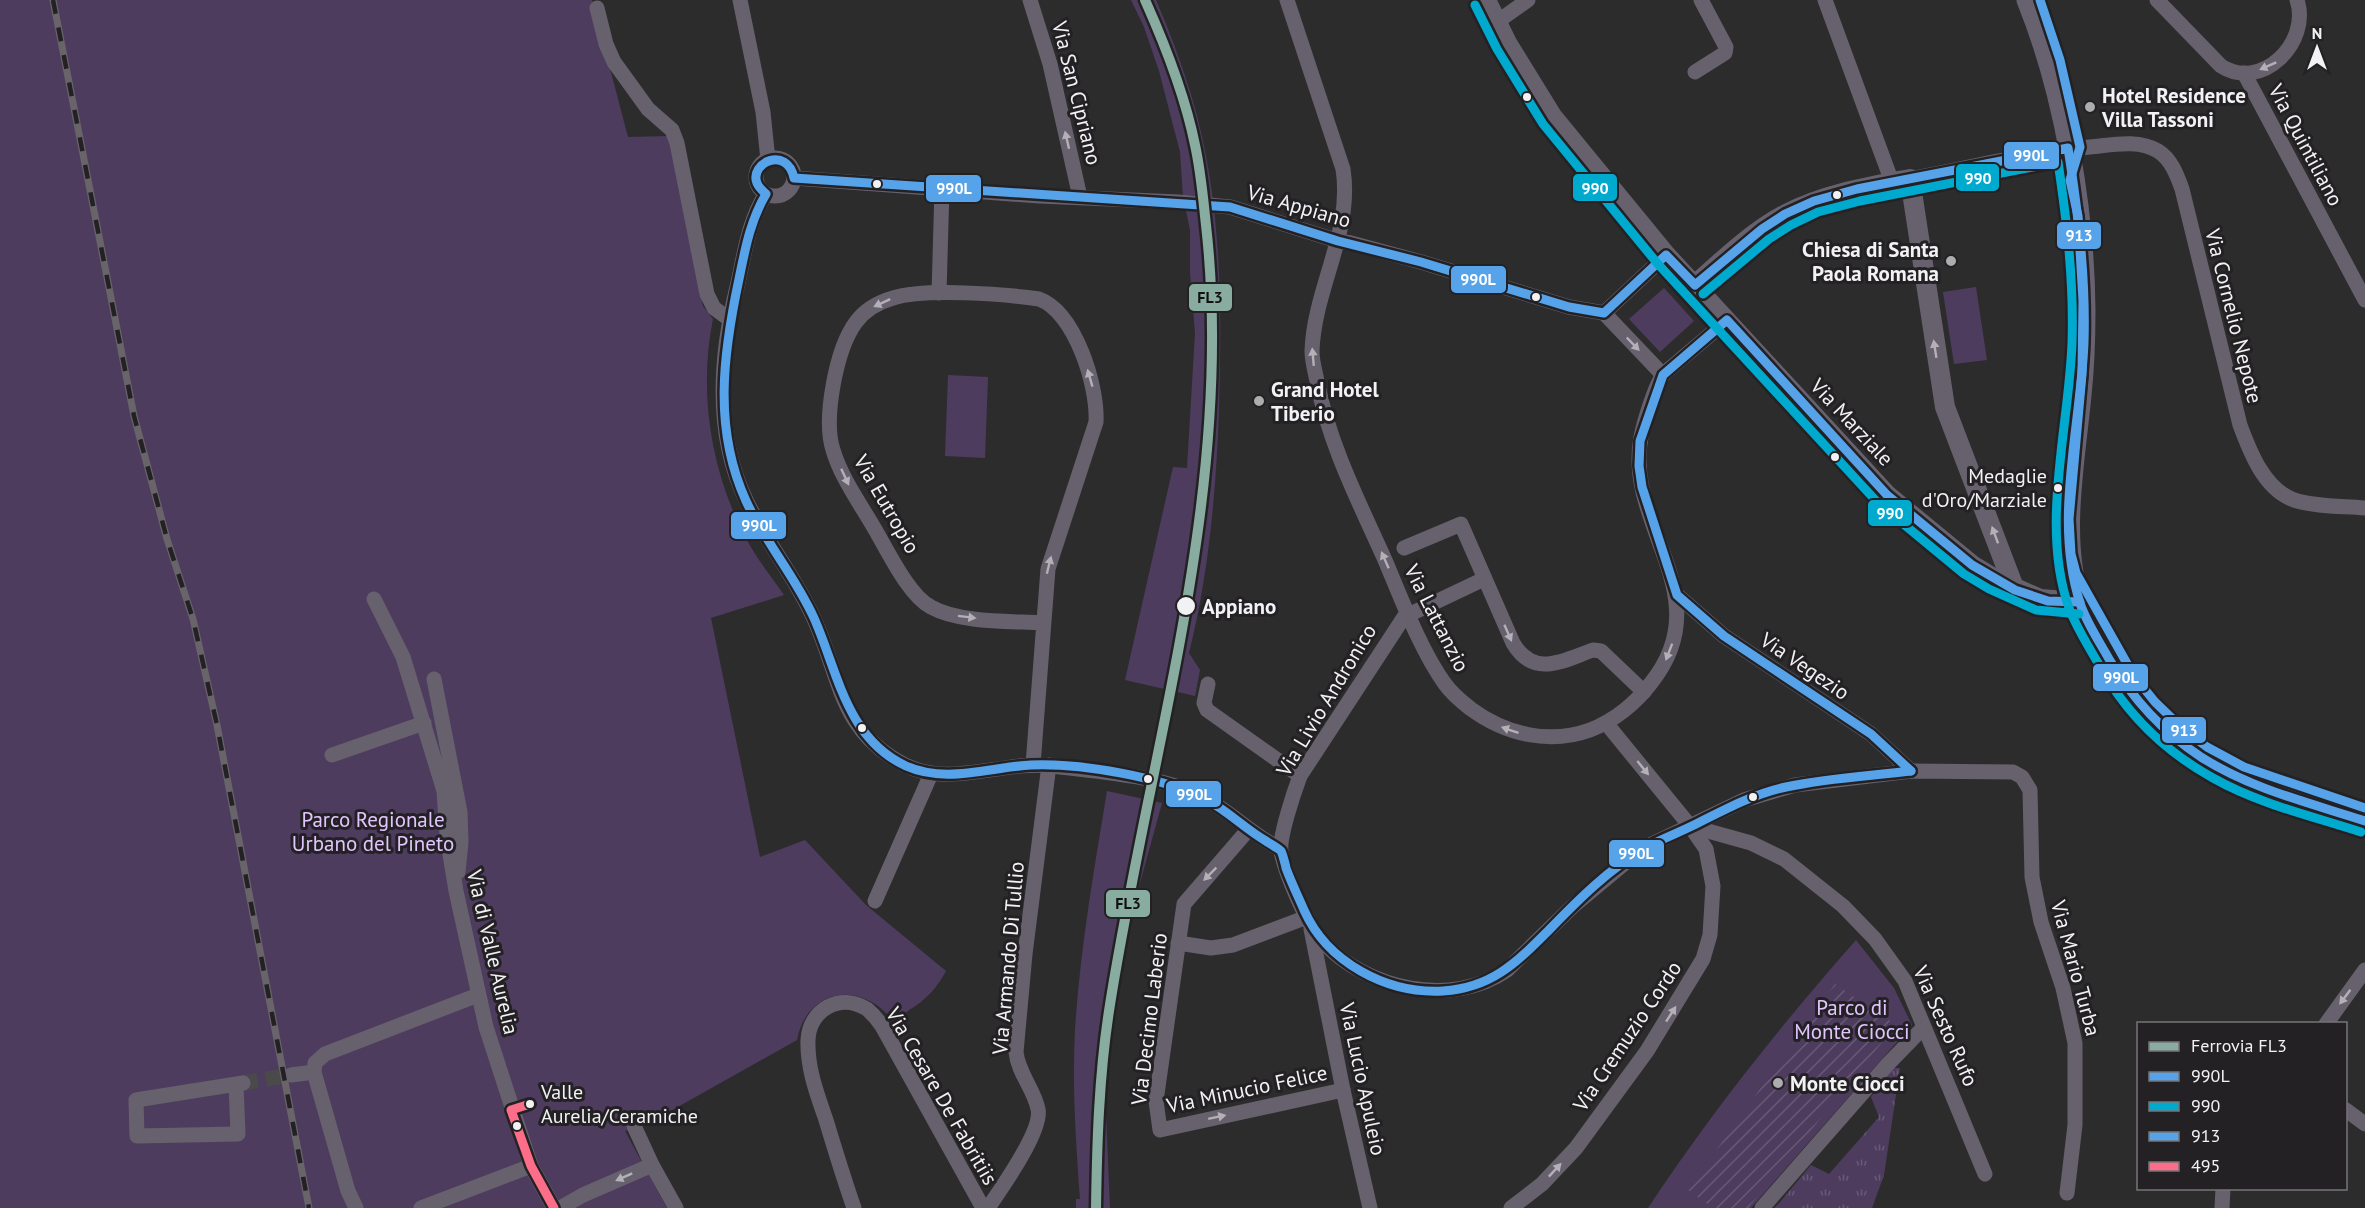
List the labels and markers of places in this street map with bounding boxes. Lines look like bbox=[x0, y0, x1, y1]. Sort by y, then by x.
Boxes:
place label: Hotel Residence Villa Tassoni bbox=[2101, 82, 2246, 133]
unlabelled marker bbox=[1521, 91, 1533, 103]
marker: Hotel Residence Villa Tassoni bbox=[2083, 100, 2097, 114]
unlabelled marker bbox=[871, 178, 883, 190]
unlabelled marker bbox=[1831, 189, 1843, 201]
place label: Chiesa di Santa Paola Romana bbox=[1802, 236, 1939, 287]
marker: Chiesa di Santa Paola Romana bbox=[1944, 254, 1958, 268]
unlabelled marker bbox=[1530, 291, 1542, 303]
place label: Grand Hotel Tiberio bbox=[1271, 376, 1379, 427]
marker: Grand Hotel Tiberio bbox=[1252, 394, 1266, 408]
unlabelled marker bbox=[1829, 451, 1841, 463]
place label: Medaglie d'Oro/Marziale bbox=[1922, 463, 2047, 513]
marker: Medaglie d'Oro/Marziale bbox=[2052, 482, 2064, 494]
place label: Appiano bbox=[1202, 593, 1276, 620]
marker: Appiano bbox=[1175, 595, 1197, 617]
unlabelled marker bbox=[856, 722, 868, 734]
unlabelled marker bbox=[1142, 773, 1154, 785]
unlabelled marker bbox=[1747, 791, 1759, 803]
place label: Monte Ciocci bbox=[1790, 1070, 1905, 1097]
marker: Monte Ciocci bbox=[1771, 1076, 1785, 1090]
place label: Valle Aurelia/Ceramiche bbox=[540, 1079, 698, 1129]
marker: Valle Aurelia/Ceramiche bbox=[524, 1098, 536, 1110]
unlabelled marker bbox=[511, 1120, 523, 1132]

